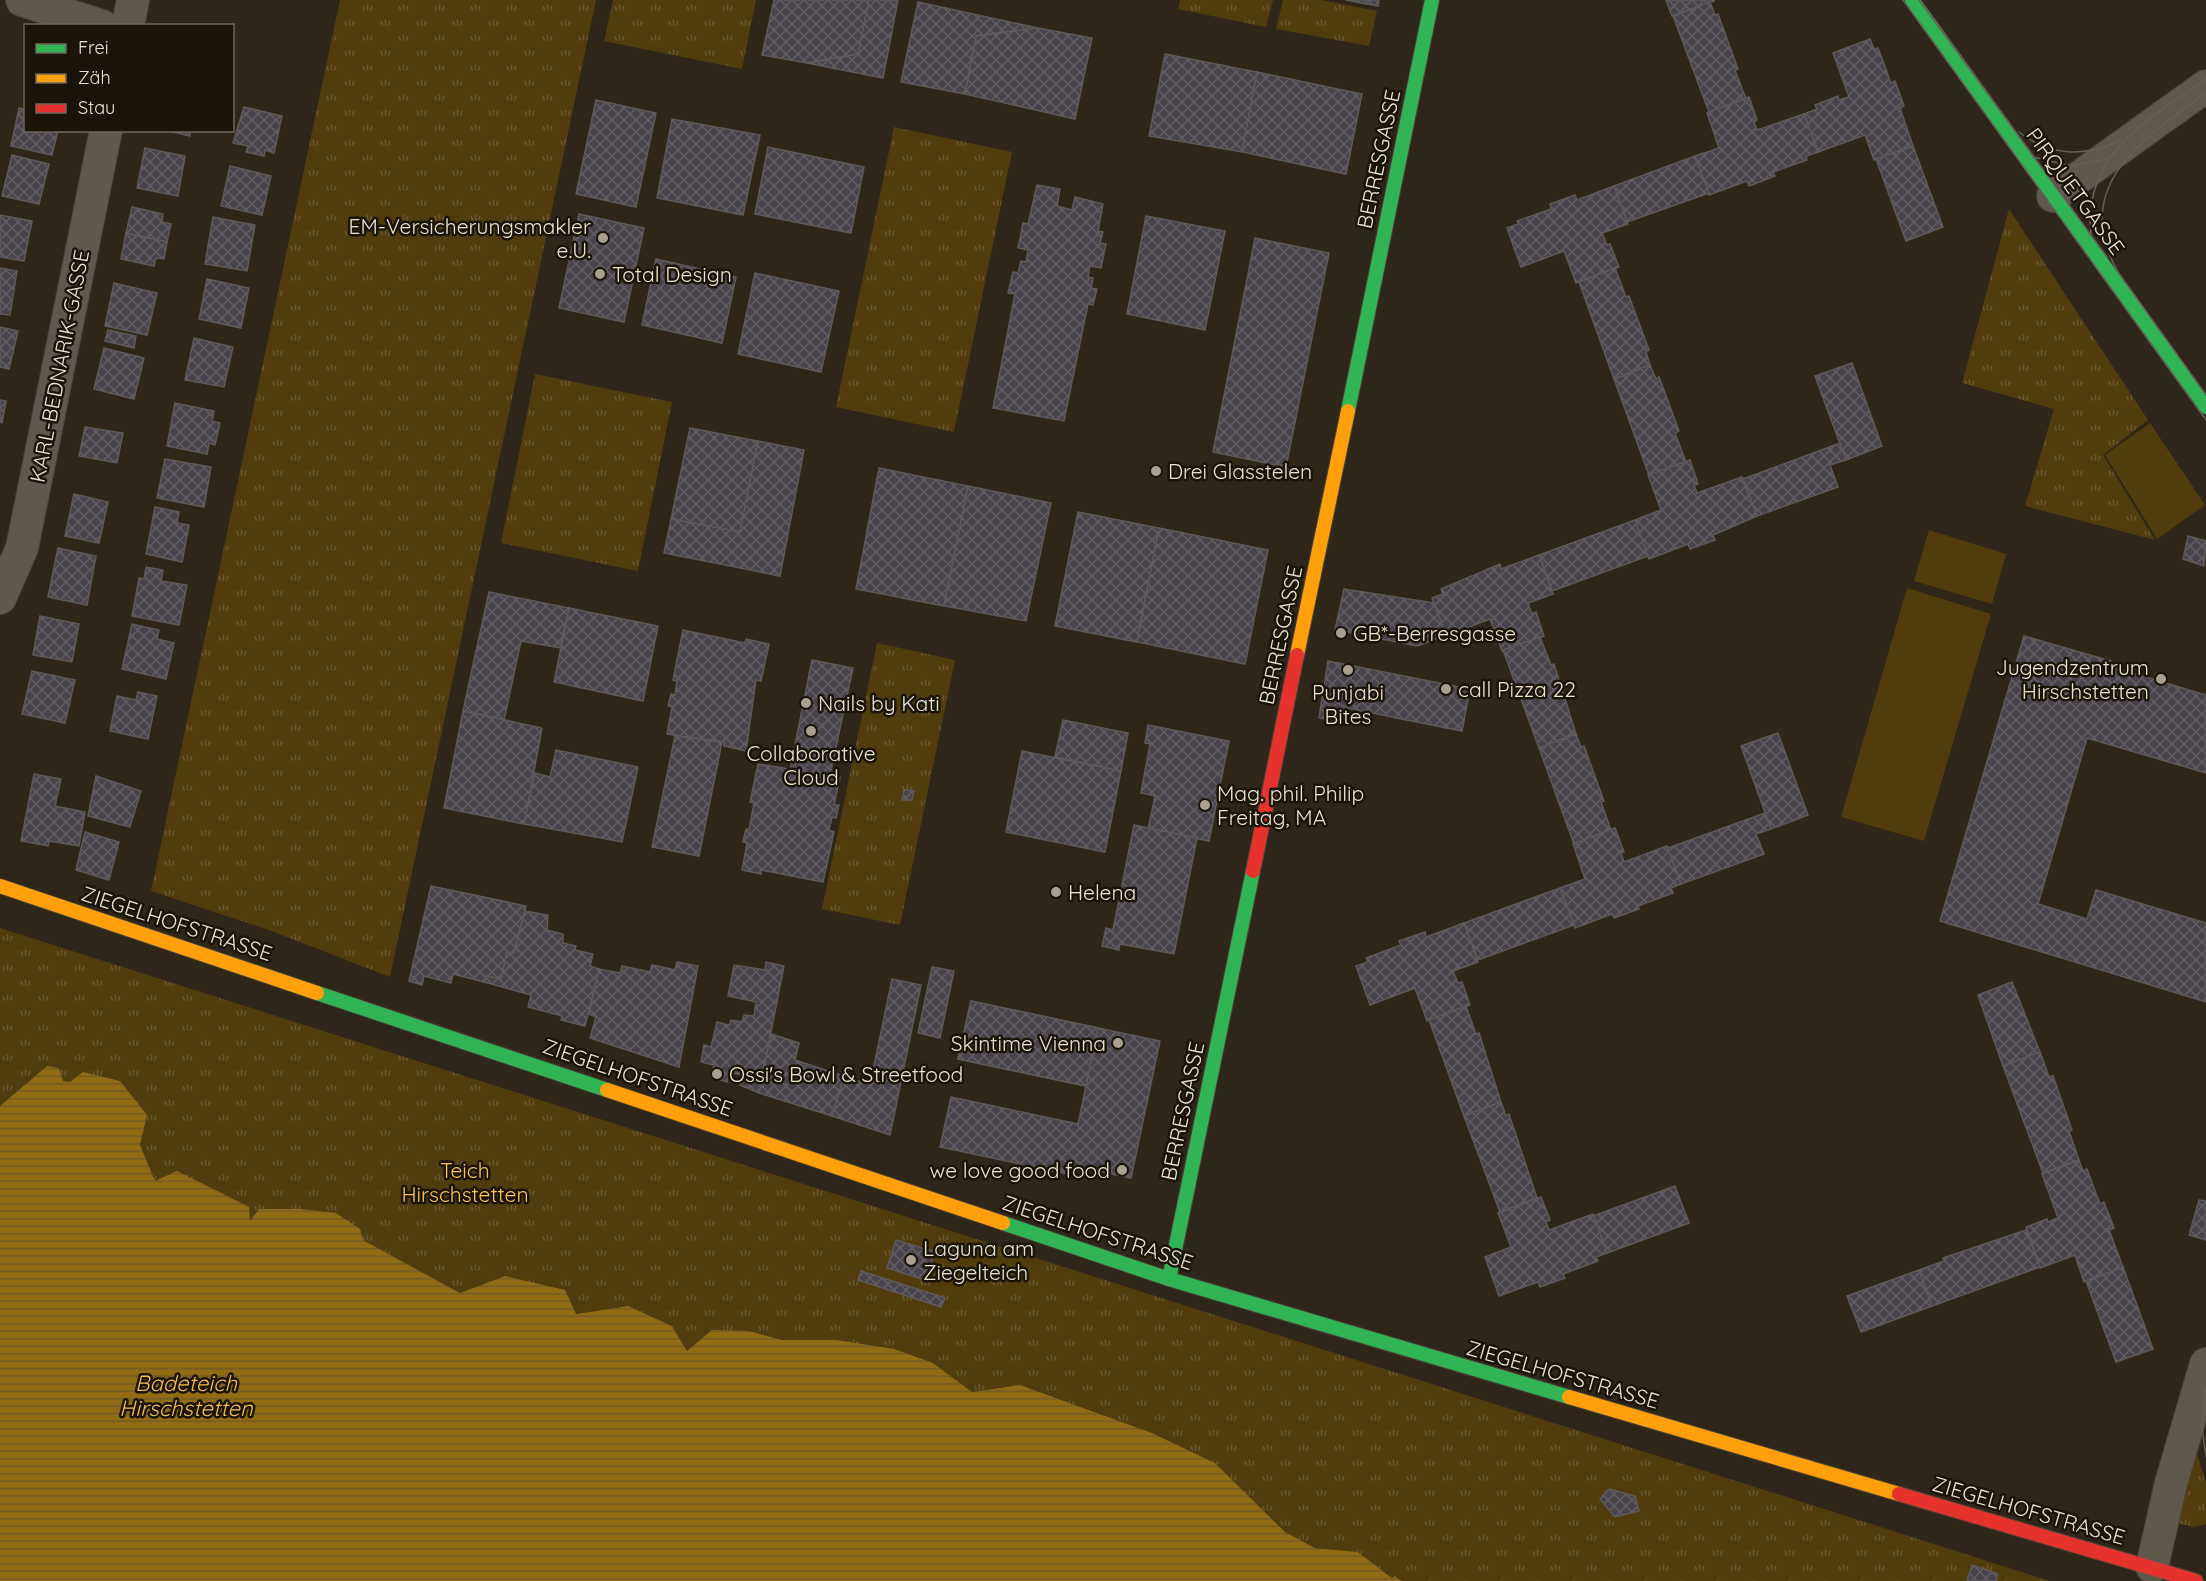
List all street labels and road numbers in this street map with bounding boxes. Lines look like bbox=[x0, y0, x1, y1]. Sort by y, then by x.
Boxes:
street label: BERRESGASSE bbox=[1351, 87, 1405, 231]
street label: PIRQUETGASSE bbox=[2021, 122, 2131, 260]
street label: KARL-BEDNARIK-GASSE bbox=[24, 248, 94, 484]
street label: BERRESGASSE bbox=[1253, 563, 1307, 707]
street label: ZIEGELHOFSTRASSE bbox=[78, 880, 276, 966]
street label: ZIEGELHOFSTRASSE bbox=[540, 1032, 736, 1122]
street label: BERRESGASSE bbox=[1155, 1039, 1209, 1183]
street label: ZIEGELHOFSTRASSE bbox=[999, 1189, 1197, 1275]
street label: ZIEGELHOFSTRASSE bbox=[1464, 1334, 1662, 1414]
street label: ZIEGELHOFSTRASSE bbox=[1930, 1470, 2128, 1550]

